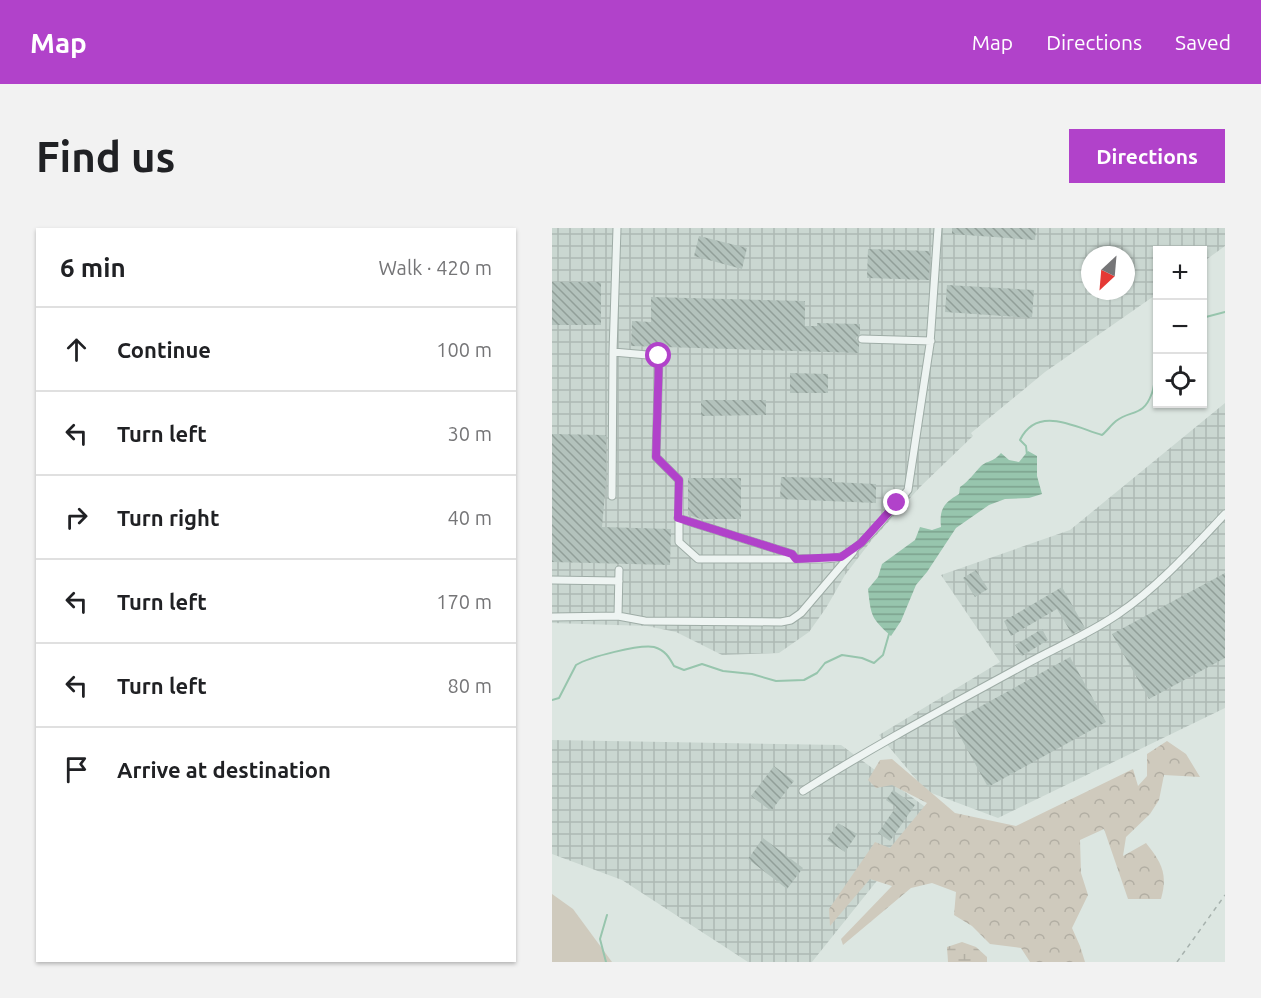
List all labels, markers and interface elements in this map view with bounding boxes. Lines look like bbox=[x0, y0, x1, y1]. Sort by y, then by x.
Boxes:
text: Map bbox=[30, 27, 87, 58]
text: Map bbox=[972, 30, 1013, 54]
text: Directions bbox=[1046, 30, 1142, 54]
text: Saved bbox=[1175, 30, 1231, 54]
button: Directions bbox=[1069, 129, 1225, 183]
text: Find us bbox=[36, 133, 175, 180]
north arrow bbox=[1081, 246, 1135, 300]
map controls bbox=[1153, 246, 1207, 408]
button: + bbox=[1153, 246, 1207, 300]
text: 6 min bbox=[60, 253, 126, 282]
text: Walk · 420 m bbox=[379, 256, 492, 279]
button: − bbox=[1153, 300, 1207, 354]
icon: ahead bbox=[60, 333, 93, 366]
text: Continue bbox=[117, 337, 211, 362]
text: 100 m bbox=[436, 338, 492, 361]
route start bbox=[645, 342, 671, 368]
button: locate bbox=[1153, 354, 1207, 408]
icon: left bbox=[60, 417, 93, 450]
text: Turn left bbox=[117, 421, 207, 446]
text: 30 m bbox=[448, 422, 492, 445]
route end bbox=[883, 489, 909, 515]
icon: right bbox=[60, 501, 93, 534]
text: Turn right bbox=[117, 505, 219, 530]
text: 40 m bbox=[448, 506, 492, 529]
icon: left bbox=[60, 585, 93, 618]
text: Turn left bbox=[117, 589, 207, 614]
text: 170 m bbox=[436, 590, 492, 613]
icon: left bbox=[60, 669, 93, 702]
text: Turn left bbox=[117, 673, 207, 698]
text: 80 m bbox=[448, 674, 492, 697]
icon: arrive bbox=[60, 753, 93, 786]
text: Arrive at destination bbox=[117, 757, 331, 782]

